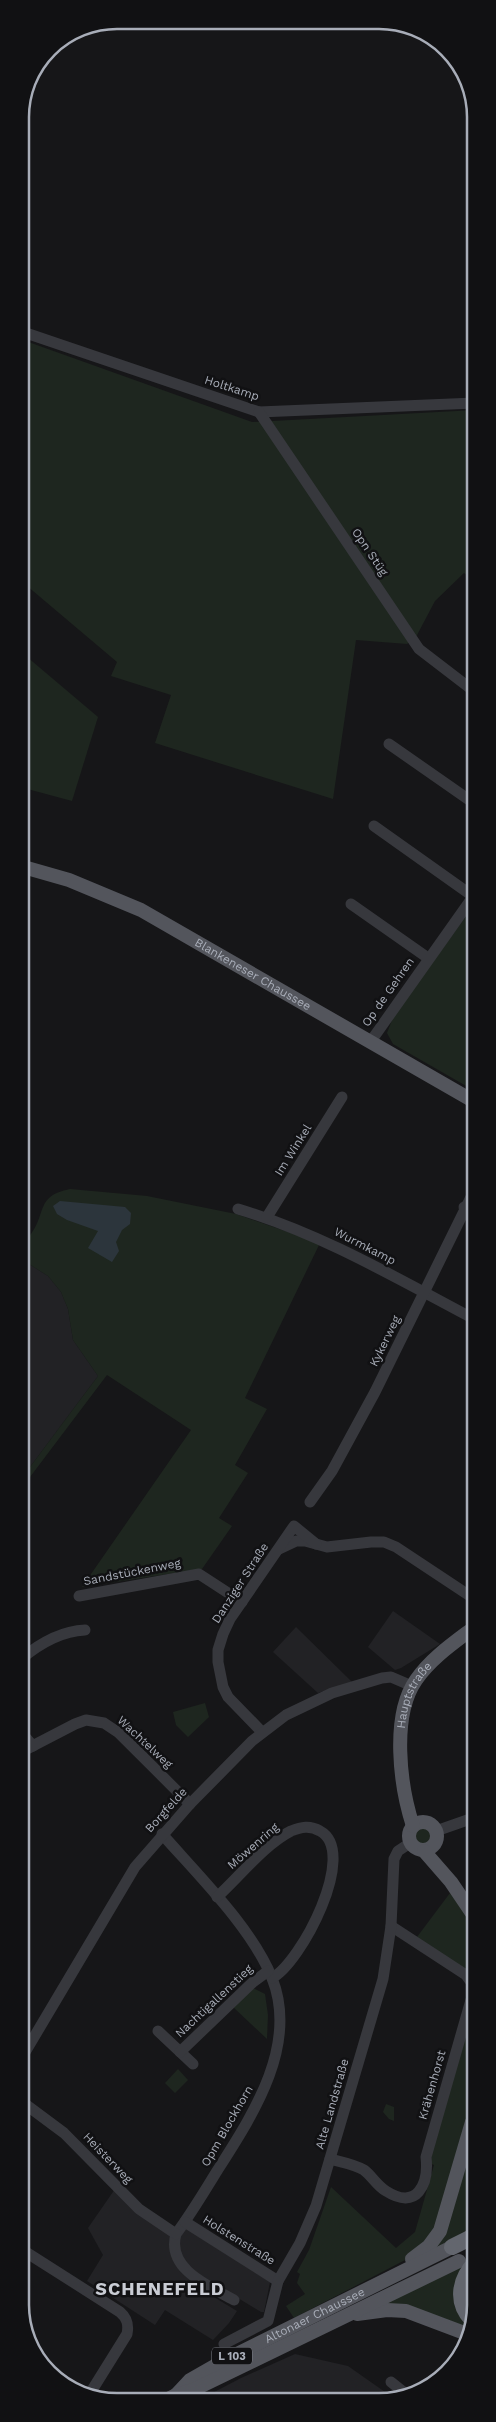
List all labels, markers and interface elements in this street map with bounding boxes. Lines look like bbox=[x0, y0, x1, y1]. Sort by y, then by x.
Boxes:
street label: Holtkamp bbox=[203, 373, 261, 403]
street label: Opn Stüg bbox=[349, 526, 391, 579]
street label: Blankeneser Chaussee bbox=[192, 935, 314, 1013]
street label: Op de Gehren bbox=[359, 955, 417, 1029]
street label: Im Winkel bbox=[272, 1121, 314, 1178]
street label: Wurmkamp bbox=[332, 1224, 398, 1268]
street label: Kykerweg bbox=[367, 1313, 404, 1369]
street label: Danziger Straße bbox=[209, 1540, 271, 1626]
street label: Sandstückenweg bbox=[82, 1556, 182, 1588]
street label: Hauptstraße bbox=[394, 1659, 435, 1729]
street label: Wachtelweg bbox=[114, 1713, 176, 1772]
street label: Borgfelde bbox=[142, 1785, 190, 1835]
street label: Möwenring bbox=[225, 1820, 282, 1872]
street label: Nachtigallenstieg bbox=[172, 1961, 256, 2040]
street label: Krähenhorst bbox=[415, 2049, 449, 2121]
street label: Alte Landstraße bbox=[312, 2057, 352, 2151]
street label: Opm Blockhorn bbox=[198, 2083, 256, 2169]
street label: Heisterweg bbox=[80, 2130, 136, 2187]
street label: Holstenstraße bbox=[200, 2212, 278, 2268]
district label: SCHENEFELD bbox=[95, 2278, 225, 2299]
street label: Altonaer Chaussee bbox=[262, 2285, 367, 2346]
road number: L 103 bbox=[212, 2348, 252, 2364]

